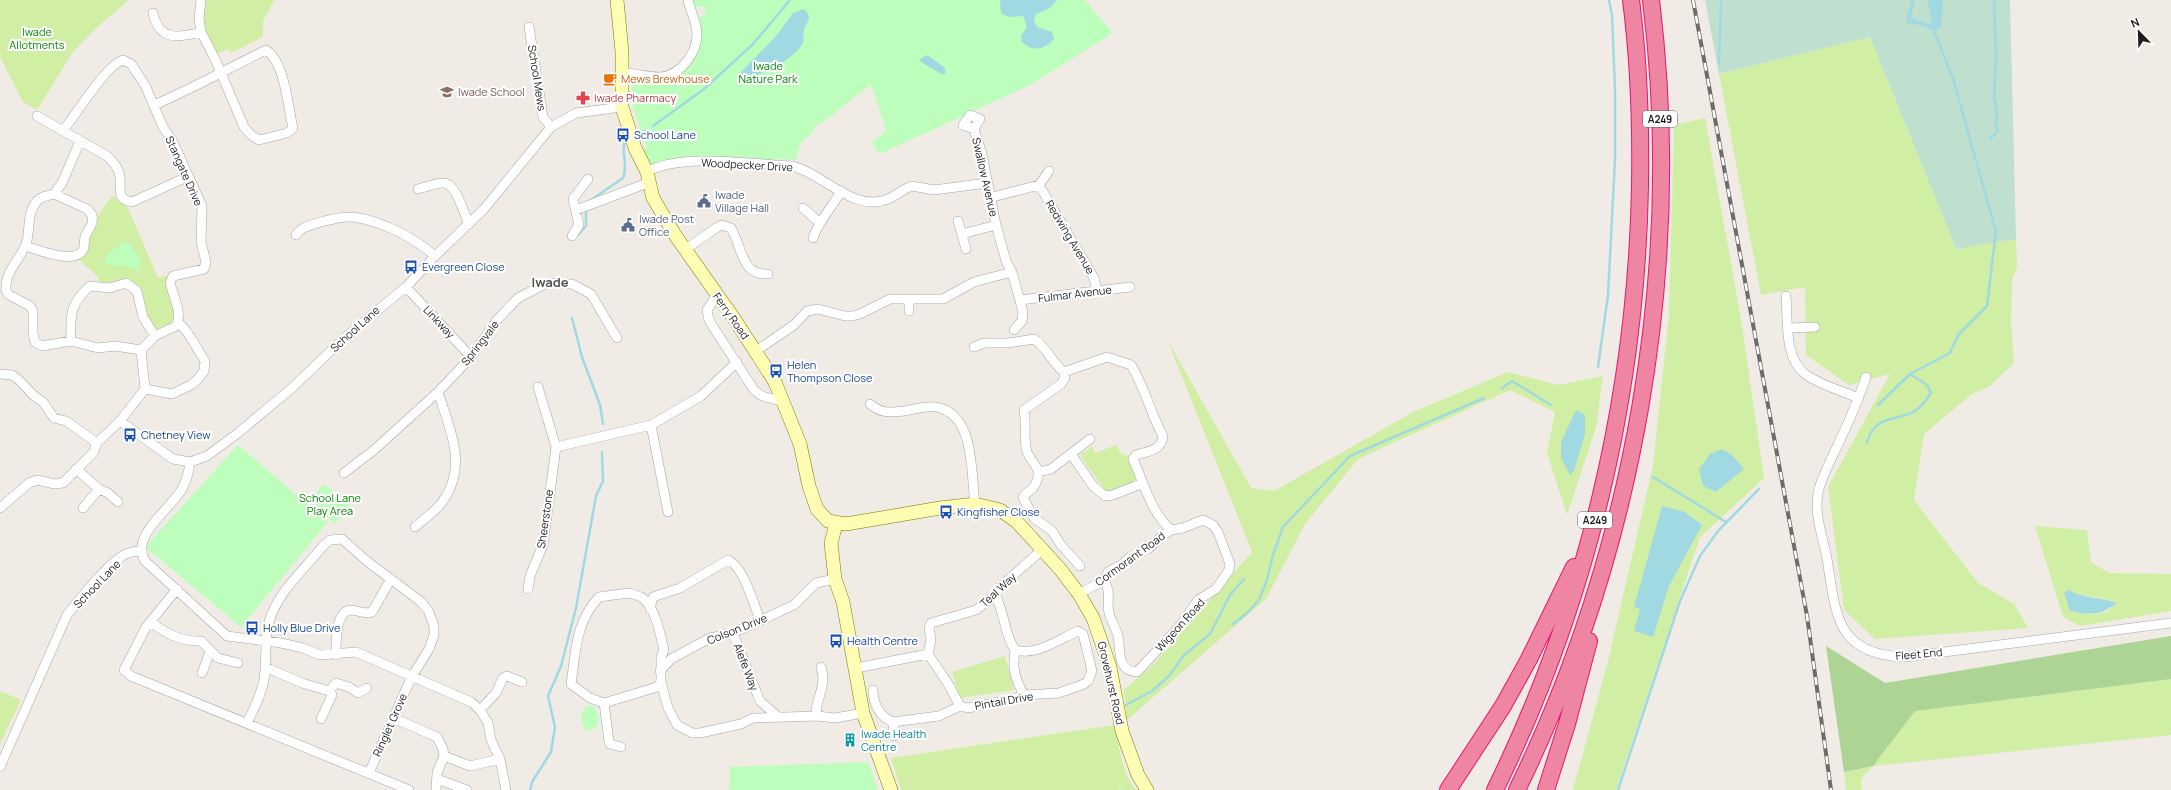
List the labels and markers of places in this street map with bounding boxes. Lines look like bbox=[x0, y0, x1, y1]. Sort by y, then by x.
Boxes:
cafe icon: Mews Brewhouse bbox=[602, 71, 618, 87]
place label: Mews Brewhouse bbox=[621, 71, 710, 86]
school or university icon: Iwade School bbox=[439, 84, 455, 100]
place label: Iwade School bbox=[458, 84, 525, 99]
pharmacy icon: Iwade Pharmacy bbox=[575, 90, 591, 106]
place label: Iwade Pharmacy bbox=[594, 90, 677, 105]
bus stop icon: School Lane bbox=[615, 127, 631, 143]
place label: School Lane bbox=[634, 127, 696, 142]
place label: Iwade Village Hall bbox=[715, 187, 769, 215]
public building icon: Iwade Village Hall bbox=[696, 193, 712, 209]
place label: Iwade Post Office bbox=[639, 211, 694, 239]
public building icon: Iwade Post Office bbox=[620, 217, 636, 233]
bus stop icon: Evergreen Close bbox=[403, 259, 419, 275]
place label: Evergreen Close bbox=[422, 259, 505, 274]
place label: Helen Thompson Close bbox=[787, 357, 873, 385]
bus stop icon: Helen Thompson Close bbox=[768, 363, 784, 379]
bus stop icon: Chetney View bbox=[122, 427, 138, 443]
place label: Chetney View bbox=[141, 427, 211, 442]
bus stop icon: Kingfisher Close bbox=[938, 504, 954, 520]
place label: Kingfisher Close bbox=[957, 504, 1040, 519]
bus stop icon: Holly Blue Drive bbox=[244, 620, 260, 636]
place label: Holly Blue Drive bbox=[263, 620, 341, 635]
bus stop icon: Health Centre bbox=[828, 633, 844, 649]
place label: Health Centre bbox=[847, 633, 919, 648]
place label: Iwade Health Centre bbox=[861, 726, 926, 754]
building icon: Iwade Health Centre bbox=[842, 732, 858, 748]

